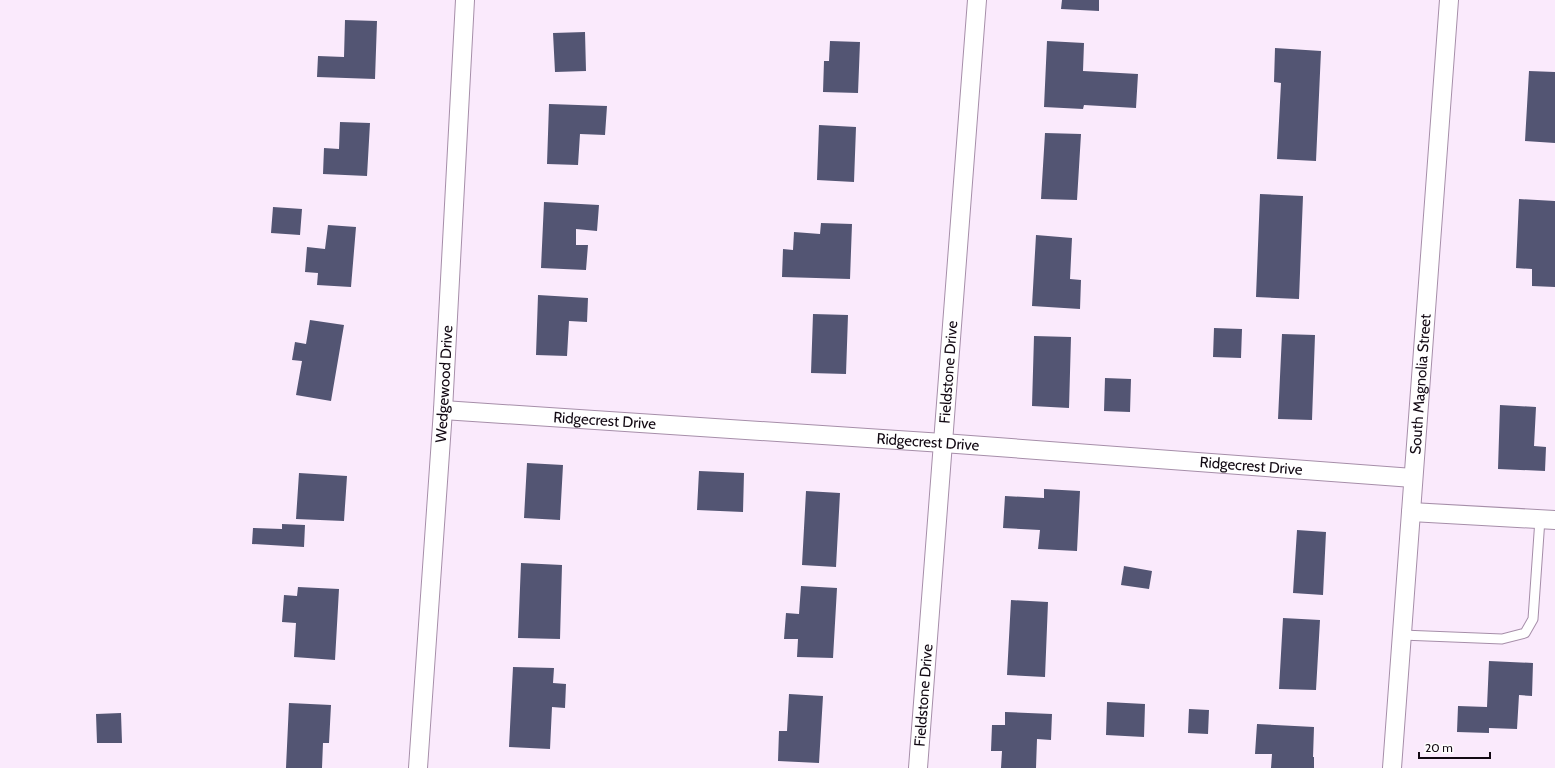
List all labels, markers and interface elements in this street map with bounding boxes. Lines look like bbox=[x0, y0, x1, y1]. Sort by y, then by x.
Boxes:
street label: South Magnolia Street bbox=[1406, 313, 1435, 455]
street label: Fieldstone Drive bbox=[935, 320, 961, 424]
street label: Wedgewood Drive bbox=[432, 324, 457, 443]
street label: Ridgecrest Drive bbox=[553, 408, 657, 433]
street label: Ridgecrest Drive bbox=[876, 430, 980, 455]
street label: Ridgecrest Drive bbox=[1199, 453, 1303, 479]
street label: Fieldstone Drive bbox=[911, 643, 937, 747]
scale bar bbox=[1419, 734, 1490, 760]
text: 20 m bbox=[1425, 740, 1453, 755]

